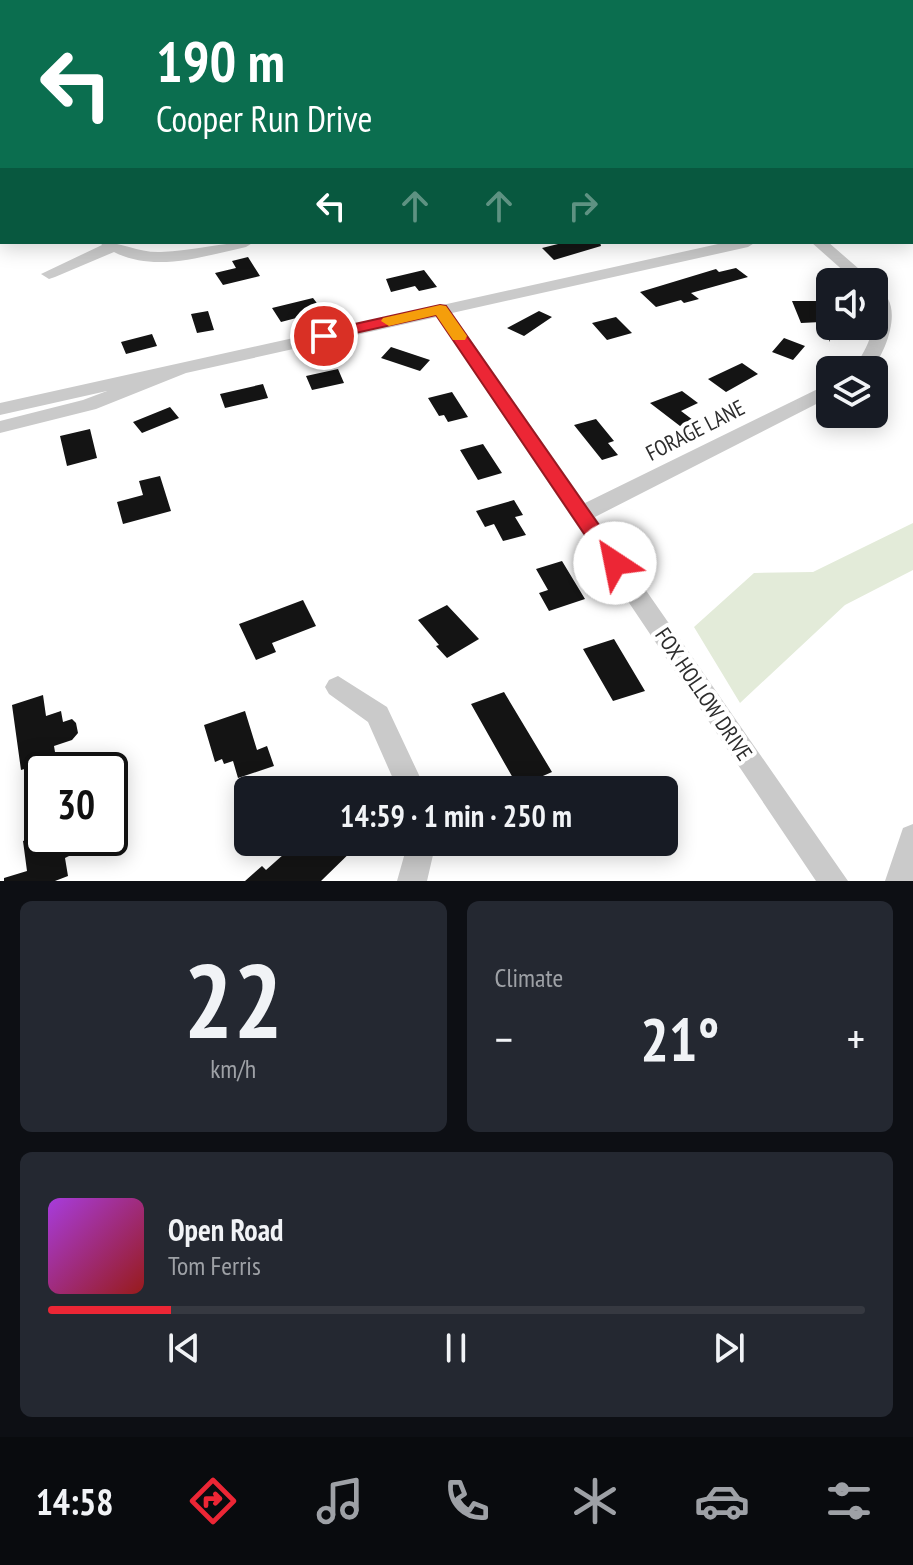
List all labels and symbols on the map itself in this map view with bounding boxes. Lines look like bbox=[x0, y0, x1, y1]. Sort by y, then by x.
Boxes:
pin bbox=[290, 302, 358, 370]
street label: FORAGE LANE bbox=[641, 393, 749, 467]
position arrow bbox=[573, 521, 657, 605]
street label: FOX HOLLOW DRIVE bbox=[649, 622, 759, 766]
speed limit sign: 30 bbox=[24, 752, 128, 856]

